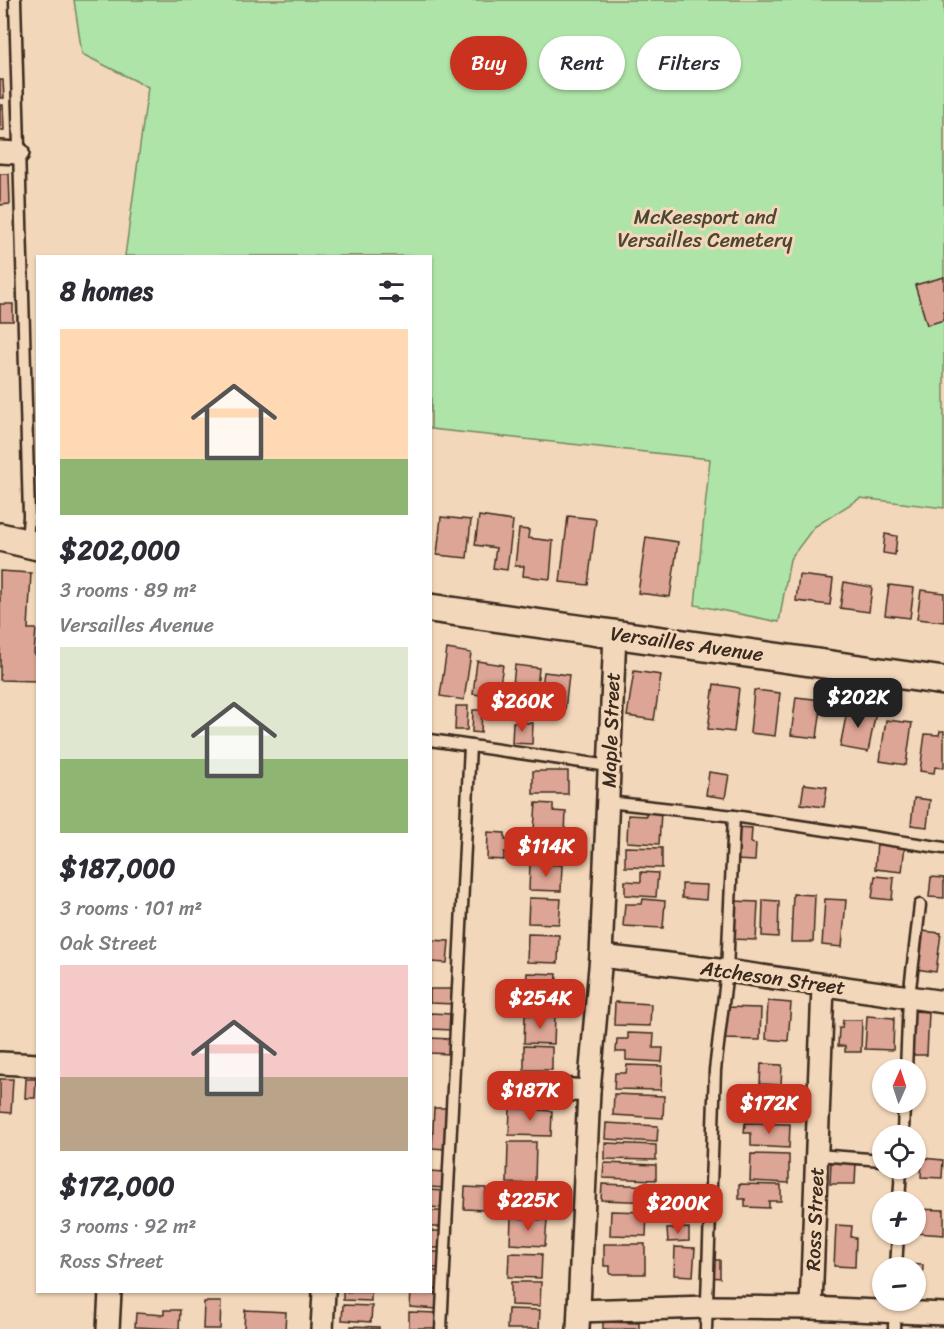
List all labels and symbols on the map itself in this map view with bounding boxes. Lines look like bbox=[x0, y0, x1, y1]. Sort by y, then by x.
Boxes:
park label: McKeesport and Versailles Cemetery bbox=[618, 200, 793, 258]
street label: Versailles Avenue bbox=[608, 616, 766, 672]
street label: Maple Street bbox=[591, 671, 631, 788]
pin: $202K bbox=[816, 678, 900, 729]
pin: $260K bbox=[480, 682, 564, 733]
pin: $114K bbox=[504, 827, 588, 878]
street label: Atcheson Street bbox=[698, 950, 848, 1005]
pin: $254K bbox=[498, 979, 582, 1030]
north arrow bbox=[872, 1059, 926, 1113]
pin: $187K bbox=[488, 1071, 572, 1122]
pin: $172K bbox=[727, 1084, 811, 1135]
street label: Ross Street bbox=[796, 1166, 834, 1272]
pin: $225K bbox=[486, 1181, 570, 1232]
pin: $200K bbox=[636, 1184, 720, 1235]

